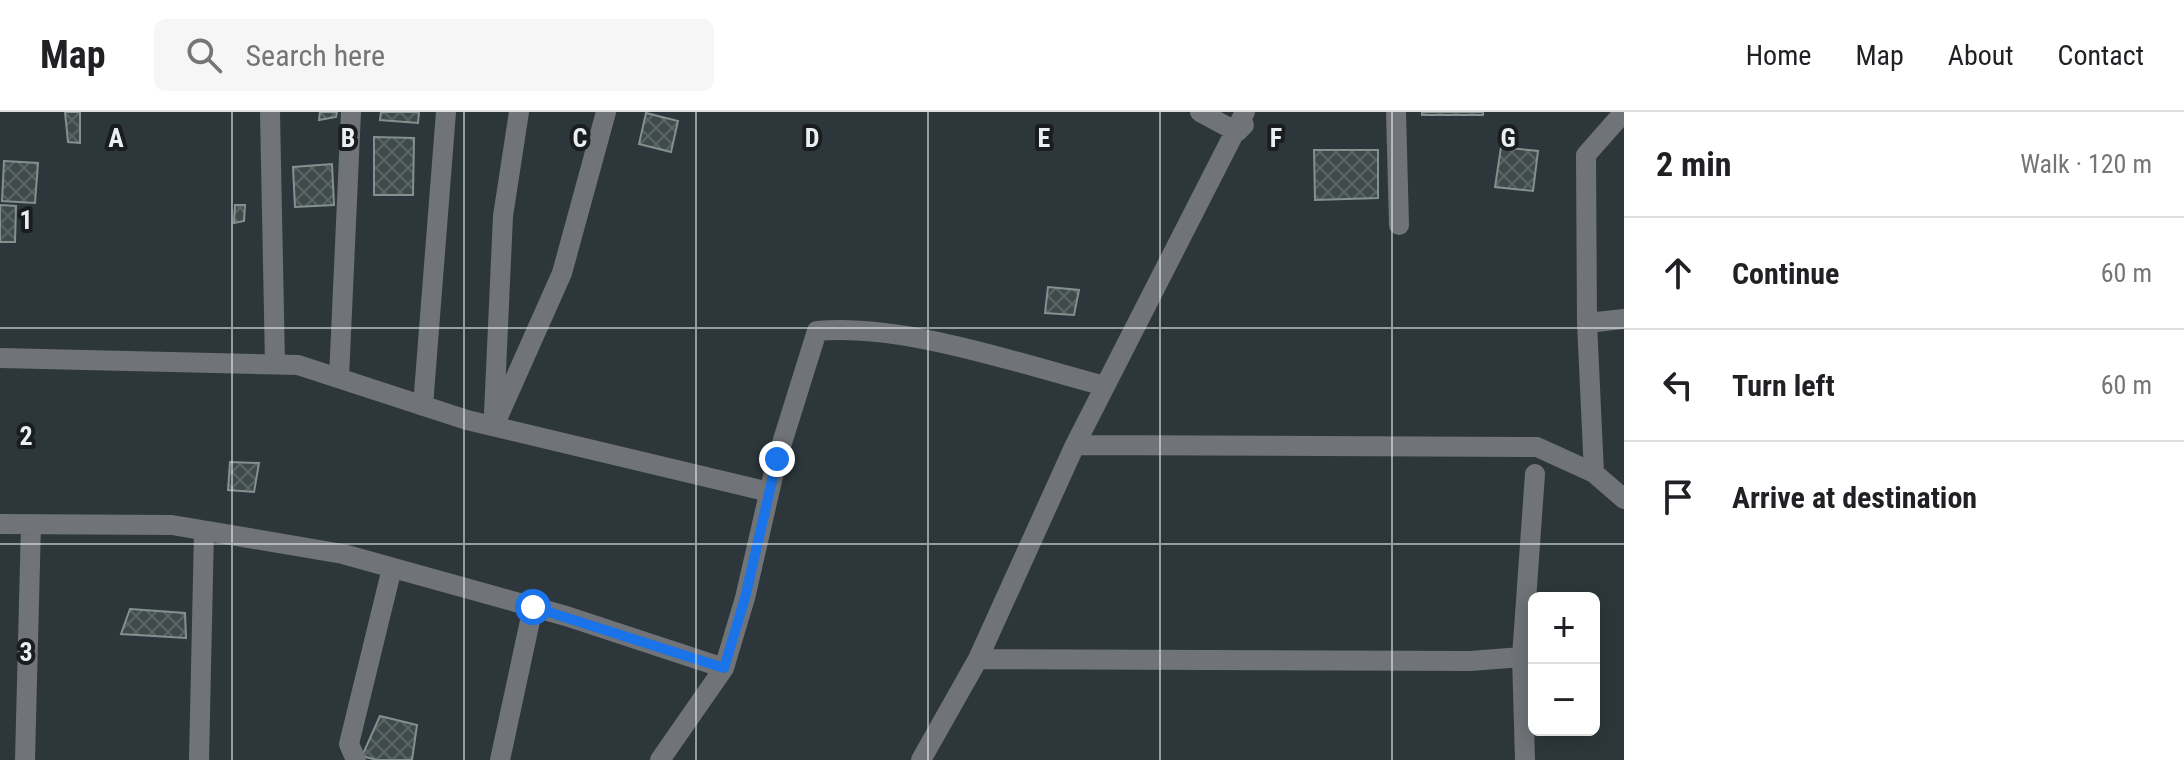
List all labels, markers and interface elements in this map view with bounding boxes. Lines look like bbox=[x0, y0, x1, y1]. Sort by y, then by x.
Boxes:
search box bbox=[154, 19, 714, 91]
text: Map bbox=[40, 33, 106, 77]
icon: search bbox=[182, 33, 226, 77]
text: Search here bbox=[246, 38, 385, 73]
text: Home bbox=[1746, 39, 1811, 72]
text: Map bbox=[1855, 39, 1904, 72]
text: About bbox=[1948, 39, 2014, 72]
text: Contact bbox=[2058, 39, 2144, 72]
text: A bbox=[108, 123, 124, 153]
text: B bbox=[341, 123, 355, 153]
text: C bbox=[573, 123, 588, 153]
text: D bbox=[805, 123, 819, 153]
text: E bbox=[1038, 123, 1051, 153]
text: F bbox=[1270, 123, 1282, 153]
text: G bbox=[1500, 123, 1516, 153]
text: 2 min bbox=[1656, 144, 1732, 184]
text: Walk · 120 m bbox=[2020, 149, 2152, 179]
text: 1 bbox=[19, 205, 33, 235]
icon: ahead bbox=[1656, 251, 1700, 295]
text: Continue bbox=[1732, 256, 1839, 291]
text: 60 m bbox=[2101, 258, 2152, 288]
icon: left bbox=[1656, 363, 1700, 407]
text: Turn left bbox=[1732, 368, 1835, 403]
text: 60 m bbox=[2101, 370, 2152, 400]
text: 2 bbox=[19, 421, 33, 451]
route end bbox=[759, 441, 795, 477]
icon: arrive bbox=[1656, 475, 1700, 519]
text: Arrive at destination bbox=[1732, 480, 1977, 515]
route start bbox=[515, 589, 551, 625]
map controls bbox=[1528, 592, 1600, 736]
button: + bbox=[1528, 592, 1600, 664]
text: 3 bbox=[19, 637, 33, 667]
button: − bbox=[1528, 664, 1600, 736]

